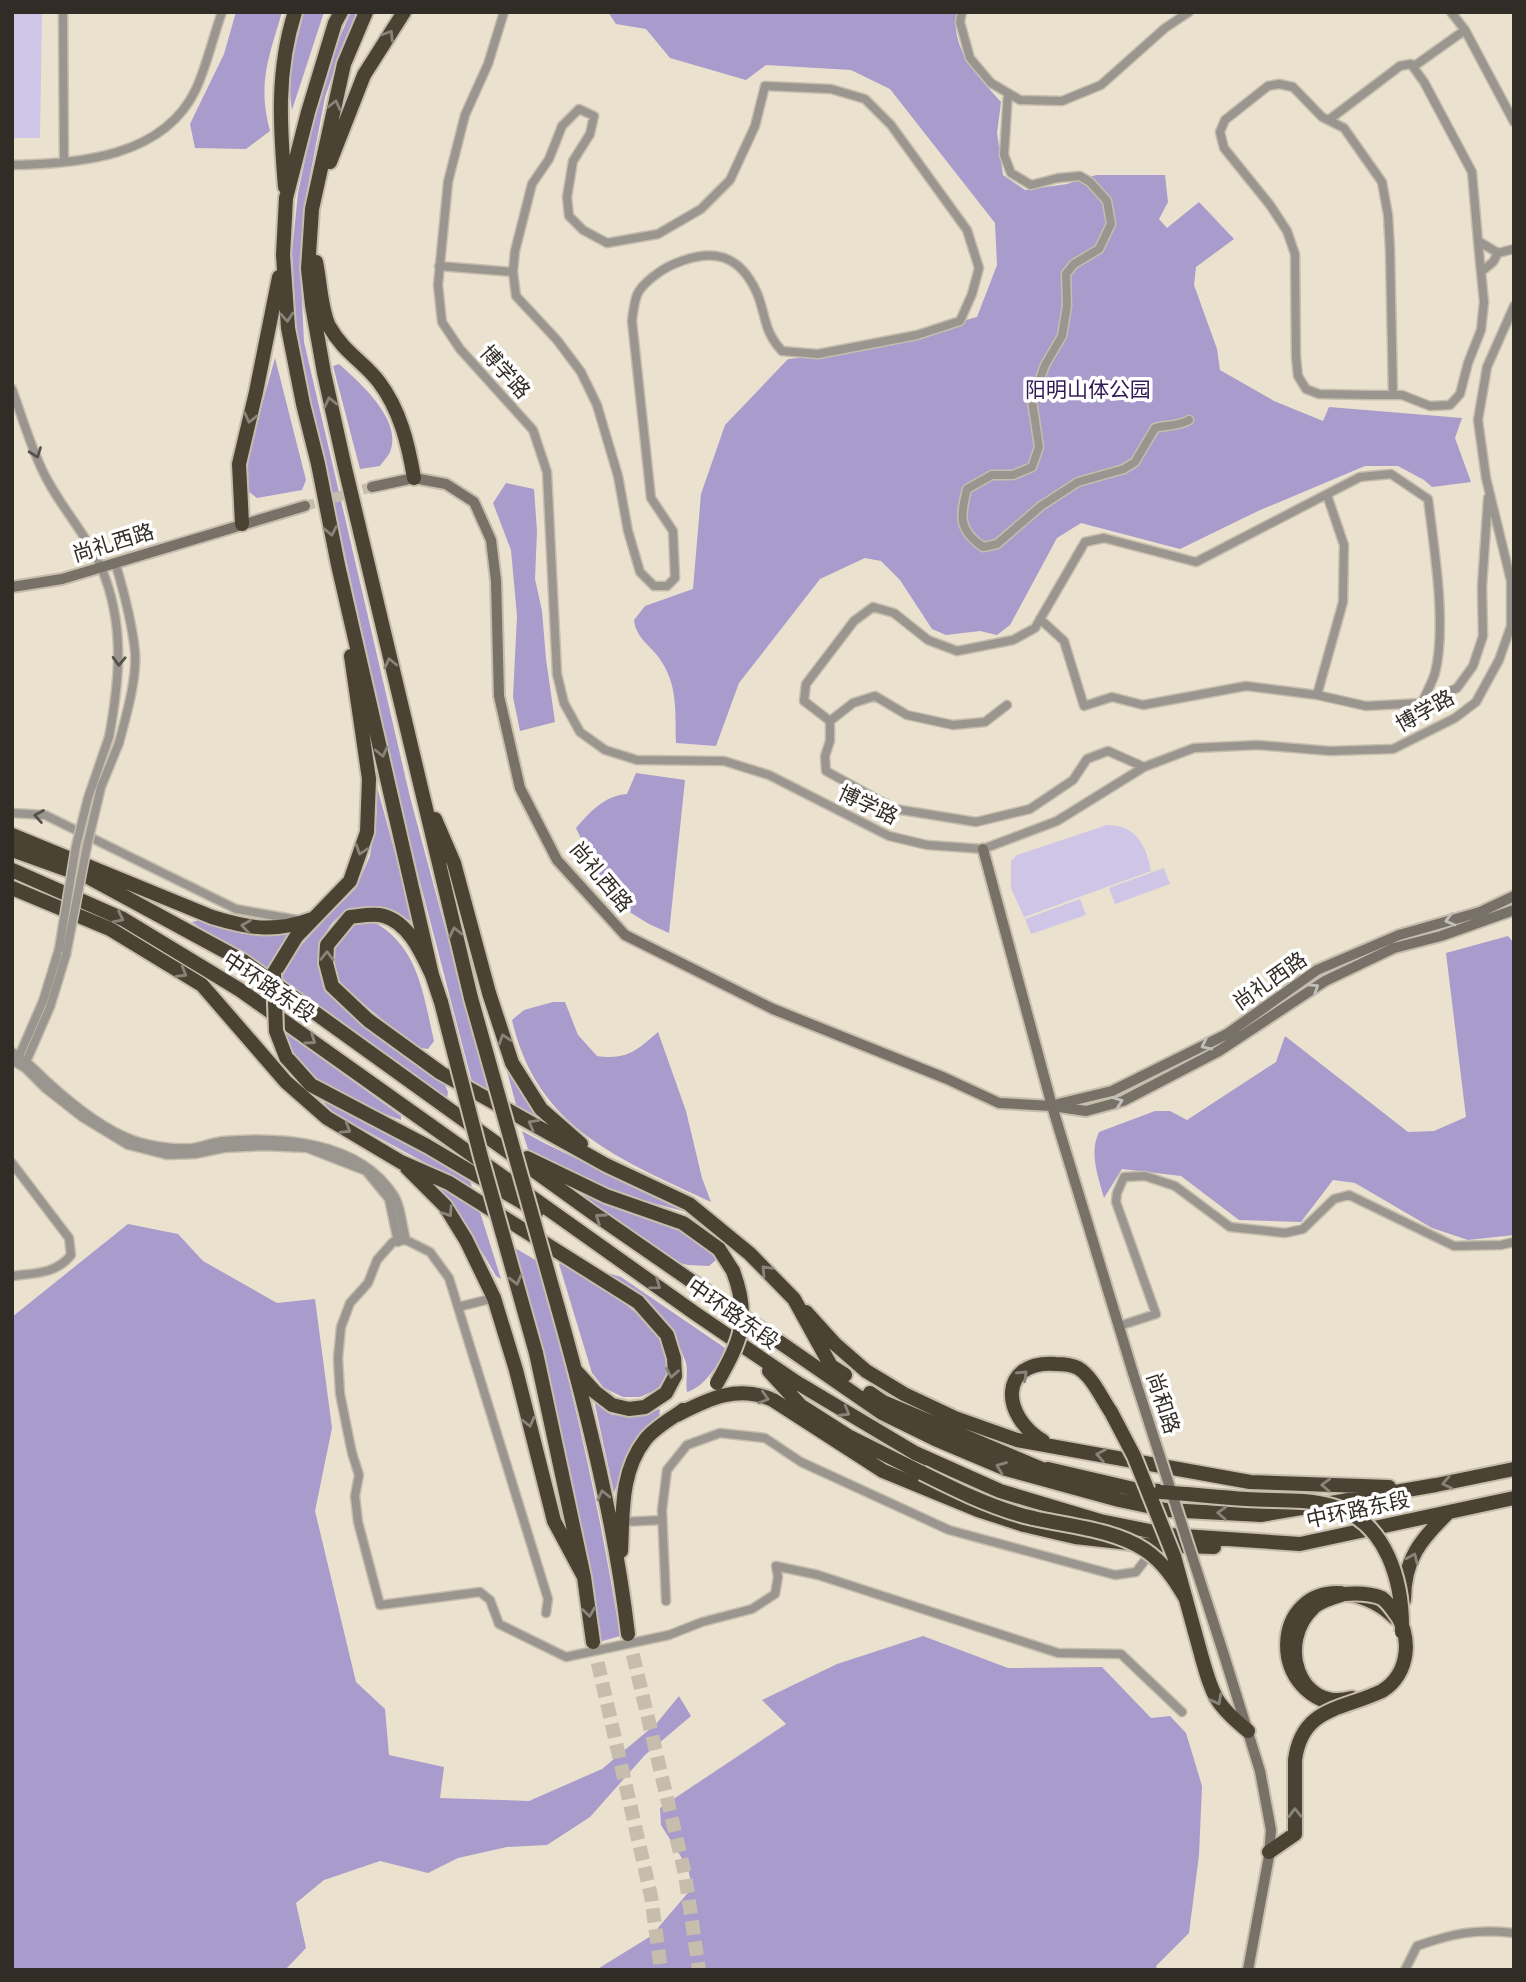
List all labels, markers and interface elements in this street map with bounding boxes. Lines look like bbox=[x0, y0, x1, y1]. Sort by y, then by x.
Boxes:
one-way arrow bbox=[381, 30, 394, 43]
one-way arrow bbox=[327, 99, 341, 111]
one-way arrow bbox=[279, 312, 294, 323]
street label: 博学路 bbox=[475, 341, 535, 403]
park label: 阳明山体公园 bbox=[1025, 378, 1151, 402]
one-way arrow bbox=[324, 396, 338, 408]
one-way arrow bbox=[244, 411, 258, 423]
one-way arrow bbox=[27, 447, 41, 459]
street label: 尚礼西路 bbox=[69, 519, 157, 567]
one-way arrow bbox=[323, 525, 338, 537]
one-way arrow bbox=[111, 656, 126, 667]
one-way arrow bbox=[384, 657, 399, 669]
street label: 博学路 bbox=[1392, 685, 1458, 737]
one-way arrow bbox=[374, 746, 388, 758]
street label: 博学路 bbox=[834, 781, 902, 829]
one-way arrow bbox=[33, 809, 45, 824]
street label: 尚礼西路 bbox=[565, 837, 637, 917]
one-way arrow bbox=[355, 844, 369, 856]
one-way arrow bbox=[112, 910, 124, 924]
one-way arrow bbox=[1444, 912, 1456, 927]
one-way arrow bbox=[240, 919, 252, 934]
one-way arrow bbox=[449, 926, 463, 938]
street label: 尚礼西路 bbox=[1229, 947, 1311, 1015]
street label: 中环路东段 bbox=[219, 948, 319, 1026]
one-way arrow bbox=[320, 950, 335, 961]
one-way arrow bbox=[175, 965, 188, 978]
one-way arrow bbox=[1307, 983, 1320, 996]
one-way arrow bbox=[303, 1032, 316, 1044]
one-way arrow bbox=[498, 1033, 512, 1045]
one-way arrow bbox=[1201, 1036, 1213, 1050]
one-way arrow bbox=[1112, 1096, 1124, 1110]
one-way arrow bbox=[528, 1119, 541, 1132]
one-way arrow bbox=[338, 1121, 351, 1134]
one-way arrow bbox=[440, 1204, 452, 1217]
one-way arrow bbox=[595, 1213, 608, 1226]
one-way arrow bbox=[761, 1265, 774, 1278]
one-way arrow bbox=[508, 1274, 522, 1286]
street label: 中环路东段 bbox=[683, 1274, 783, 1354]
one-way arrow bbox=[648, 1277, 661, 1290]
one-way arrow bbox=[665, 1367, 680, 1379]
street label: 尚和路 bbox=[1142, 1369, 1184, 1437]
one-way arrow bbox=[1014, 1370, 1027, 1383]
one-way arrow bbox=[758, 1389, 770, 1404]
one-way arrow bbox=[838, 1403, 851, 1416]
one-way arrow bbox=[521, 1416, 536, 1428]
one-way arrow bbox=[1095, 1449, 1107, 1464]
one-way arrow bbox=[995, 1461, 1007, 1475]
one-way arrow bbox=[1441, 1474, 1453, 1489]
one-way arrow bbox=[1320, 1477, 1331, 1492]
street label: 中环路东段 bbox=[1304, 1487, 1412, 1533]
one-way arrow bbox=[597, 1489, 612, 1501]
one-way arrow bbox=[1217, 1505, 1228, 1520]
one-way arrow bbox=[1405, 1552, 1419, 1565]
one-way arrow bbox=[581, 1606, 596, 1618]
one-way arrow bbox=[1209, 1692, 1222, 1705]
one-way arrow bbox=[1287, 1807, 1303, 1818]

